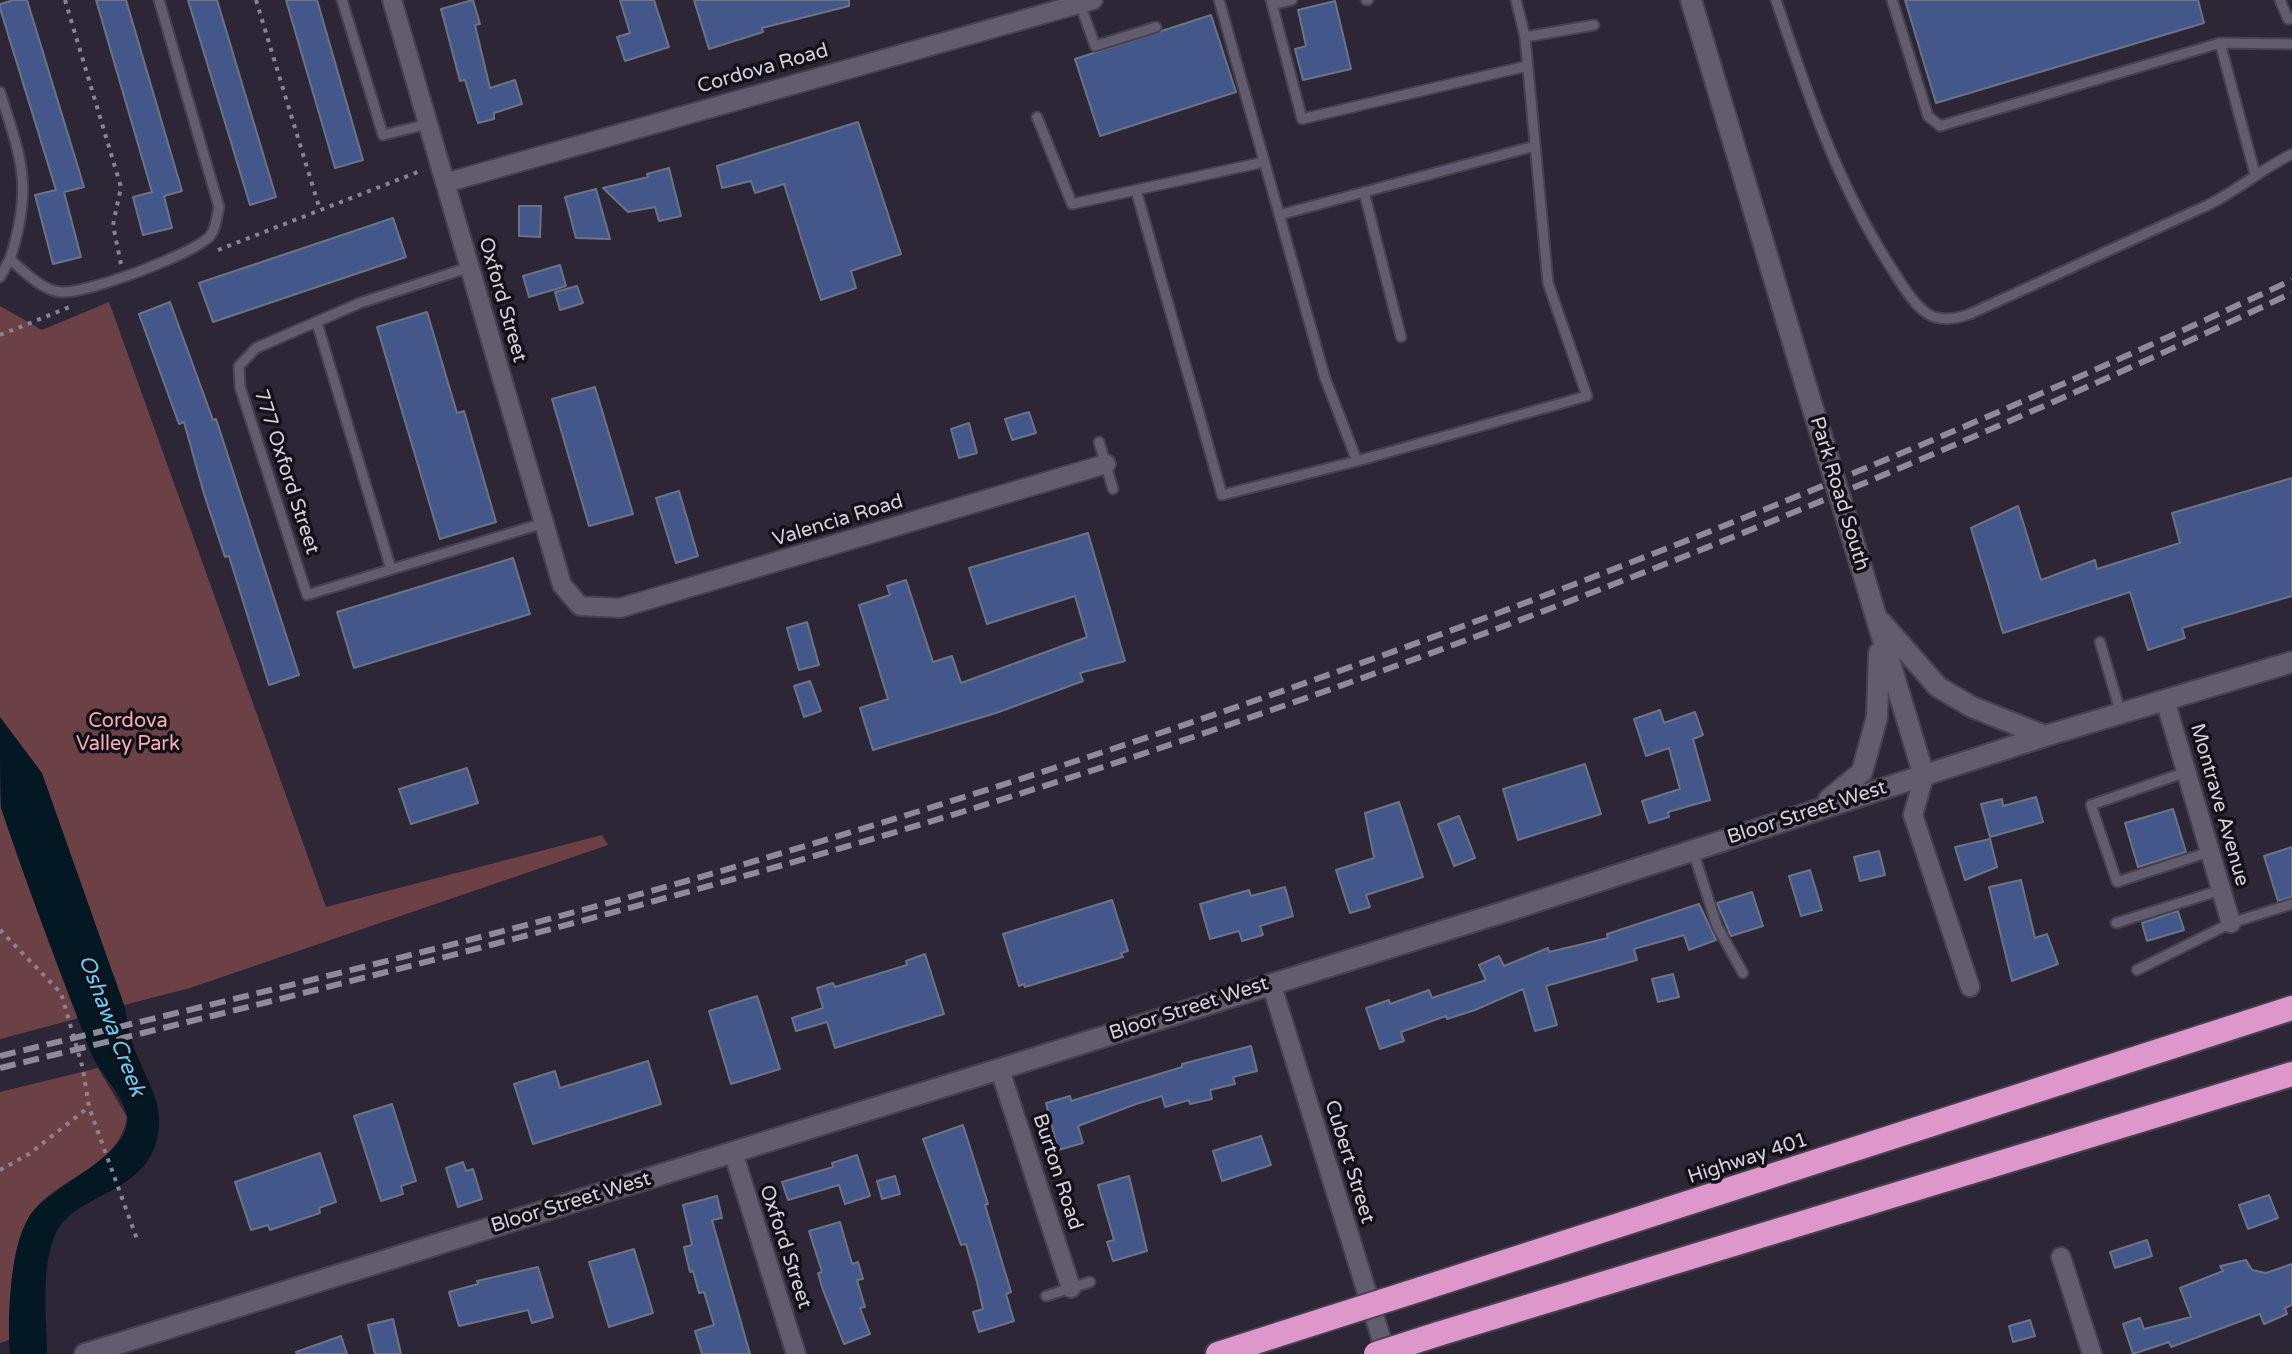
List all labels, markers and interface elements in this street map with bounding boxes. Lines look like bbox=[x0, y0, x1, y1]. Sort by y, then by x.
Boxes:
street label: Cordova Road bbox=[695, 39, 831, 99]
street label: Oxford Street bbox=[473, 235, 531, 365]
street label: 777 Oxford Street bbox=[248, 387, 324, 557]
street label: Park Road South bbox=[1804, 414, 1874, 574]
street label: Valencia Road bbox=[770, 490, 906, 552]
park label: Cordova Valley Park bbox=[76, 710, 180, 757]
street label: Montrave Avenue bbox=[2184, 721, 2254, 889]
street label: Bloor Street West bbox=[1724, 776, 1890, 850]
water label: Oshawa Creek bbox=[72, 952, 150, 1100]
street label: Bloor Street West bbox=[1106, 972, 1272, 1046]
street label: Cubert Street bbox=[1319, 1098, 1379, 1226]
street label: Burton Road bbox=[1027, 1111, 1087, 1233]
street label: Highway 401 bbox=[1685, 1128, 1811, 1190]
street label: Bloor Street West bbox=[488, 1167, 654, 1239]
street label: Oxford Street bbox=[754, 1182, 816, 1312]

